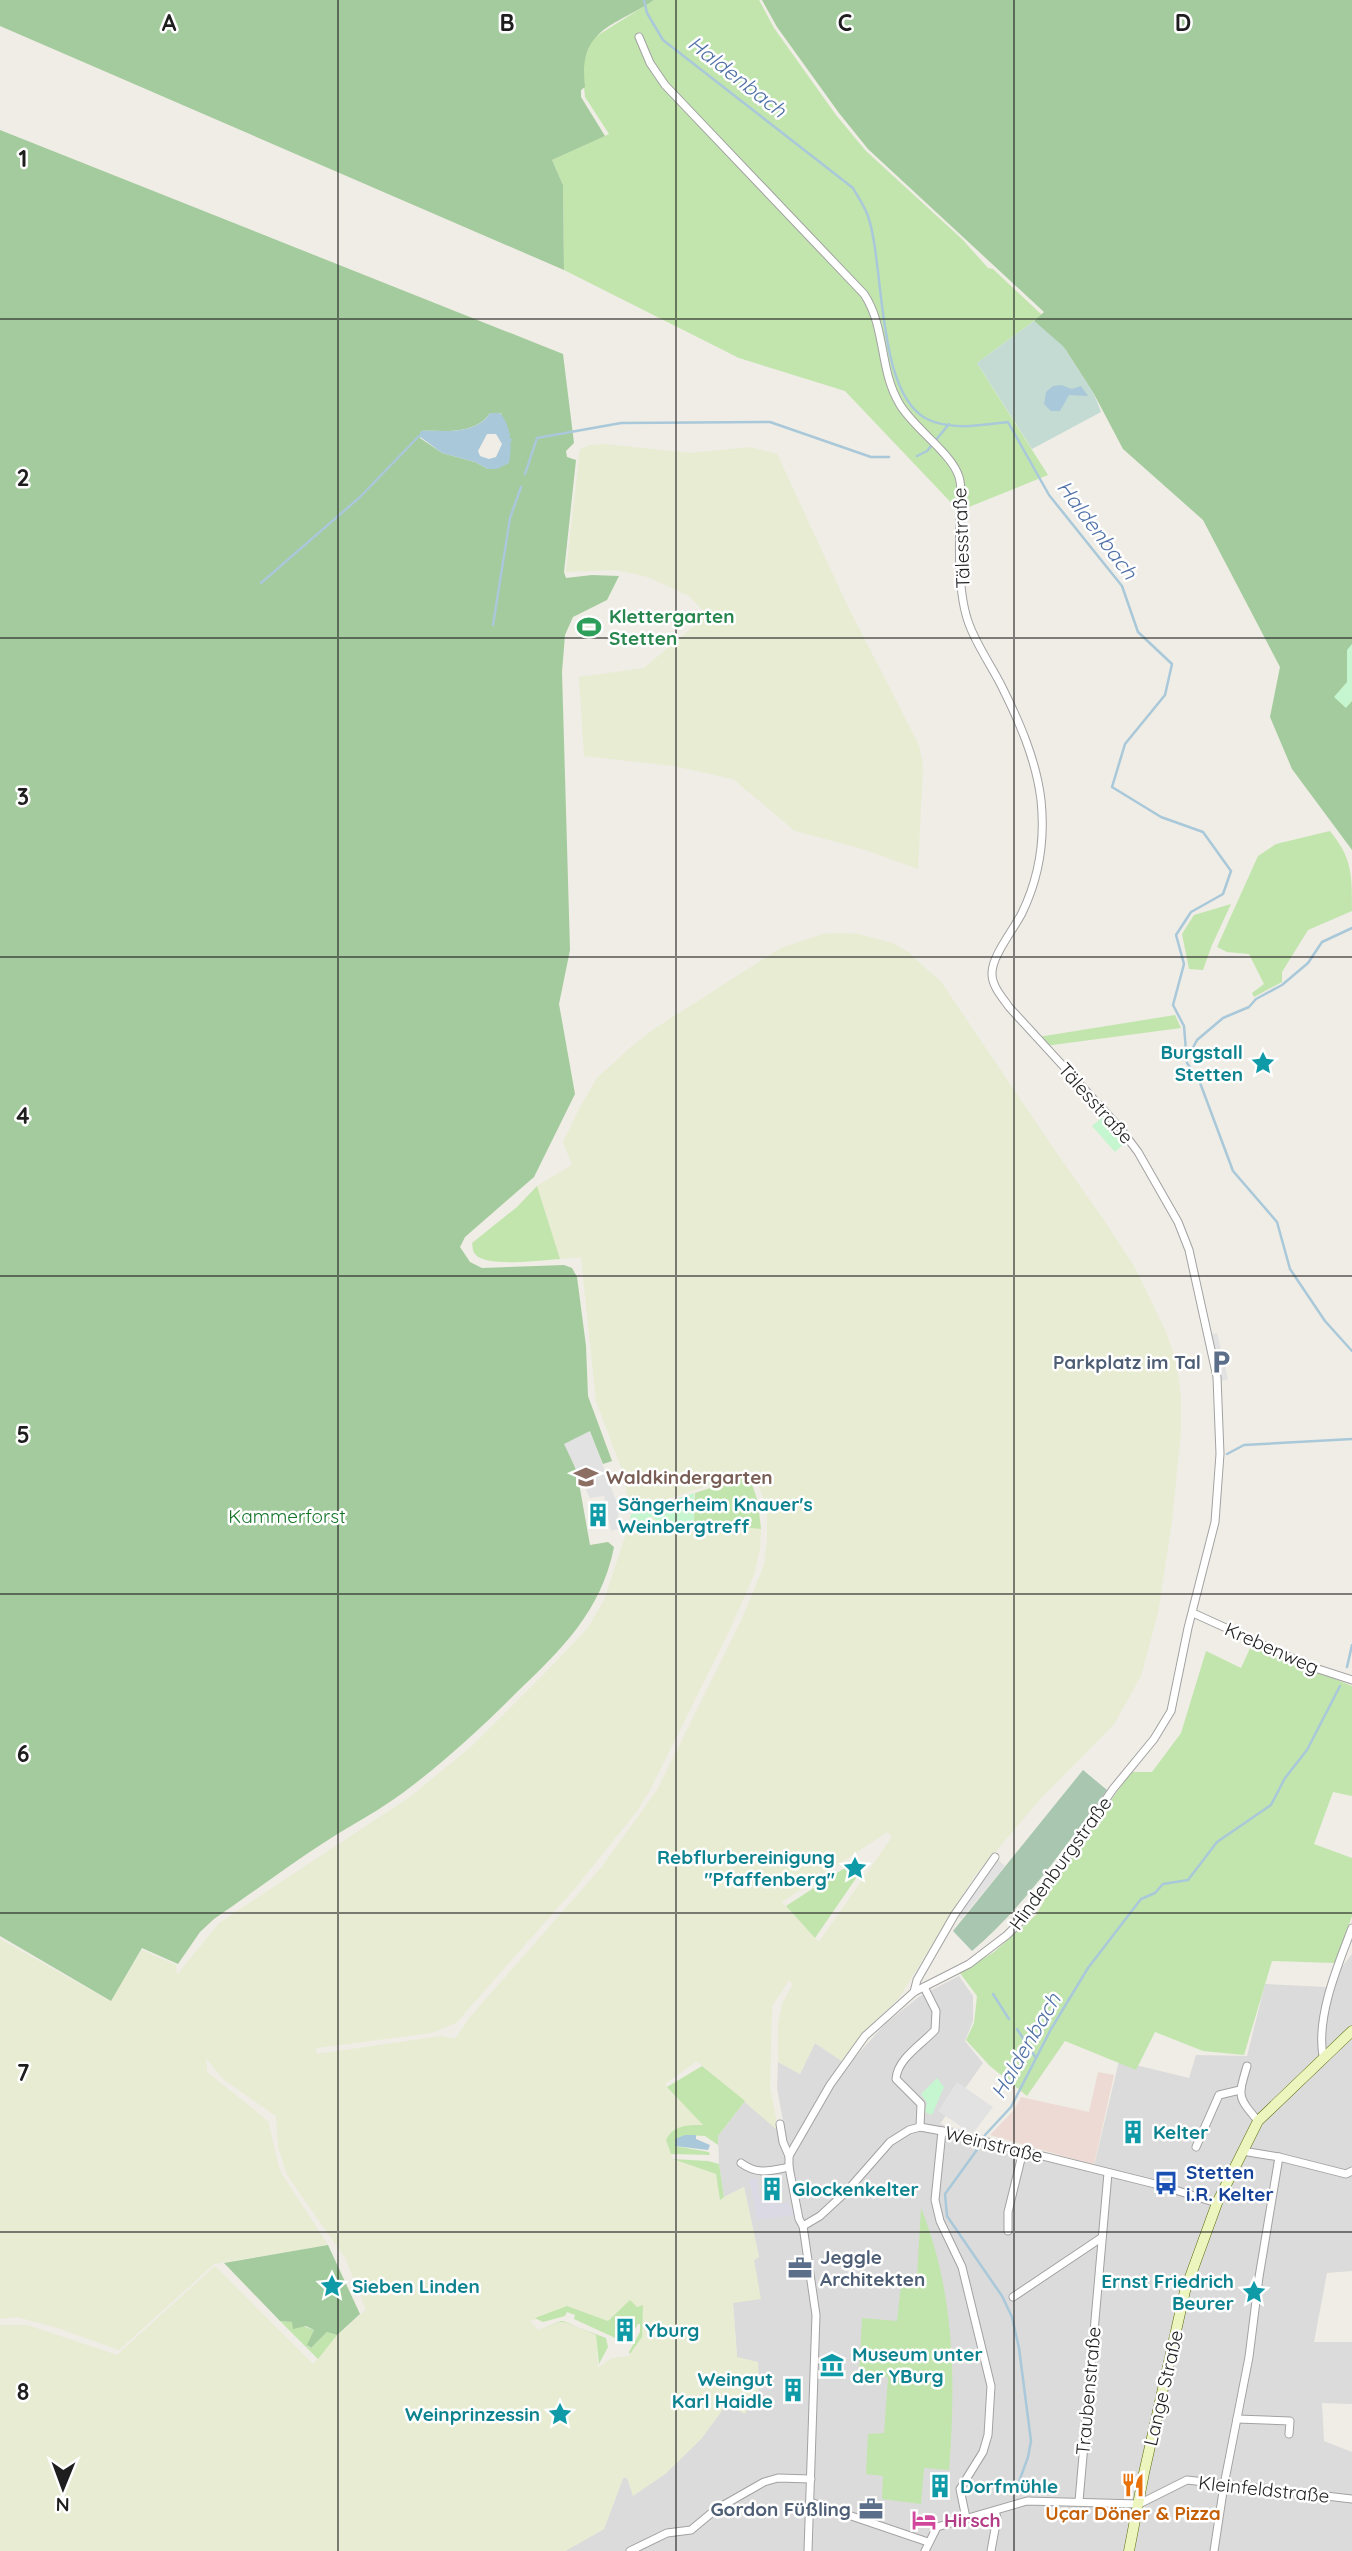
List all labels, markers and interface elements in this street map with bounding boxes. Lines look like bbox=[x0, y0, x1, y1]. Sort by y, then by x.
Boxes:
text: A bbox=[162, 8, 177, 37]
text: B bbox=[499, 8, 515, 37]
text: C bbox=[838, 8, 852, 37]
text: D bbox=[1175, 8, 1191, 37]
water label: Haldenbach bbox=[683, 30, 793, 123]
text: 1 bbox=[19, 144, 27, 173]
text: 2 bbox=[16, 463, 30, 492]
water label: Haldenbach bbox=[1052, 475, 1144, 585]
street label: Tälesstraße bbox=[947, 487, 975, 589]
place label: Klettergarten Stetten bbox=[609, 604, 735, 650]
sports icon: Klettergarten Stetten bbox=[575, 613, 603, 641]
text: 3 bbox=[17, 782, 29, 811]
place label: Burgstall Stetten bbox=[1160, 1040, 1243, 1086]
place icon: Burgstall Stetten bbox=[1249, 1049, 1277, 1077]
street label: Tälesstraße bbox=[1053, 1057, 1139, 1149]
text: 4 bbox=[16, 1101, 30, 1130]
parking icon: Parkplatz im Tal bbox=[1207, 1348, 1235, 1376]
place label: Parkplatz im Tal bbox=[1053, 1350, 1201, 1374]
text: 5 bbox=[16, 1420, 30, 1449]
school or university icon: Waldkindergarten bbox=[572, 1463, 600, 1491]
place label: Waldkindergarten bbox=[606, 1465, 773, 1489]
place label: Sängerheim Knauer's Weinbergtreff bbox=[618, 1492, 813, 1538]
building icon: Sängerheim Knauer's Weinbergtreff bbox=[584, 1501, 612, 1529]
park label: Kammerforst bbox=[228, 1504, 346, 1528]
street label: Krebenweg bbox=[1221, 1617, 1323, 1679]
text: 6 bbox=[17, 1739, 29, 1768]
street label: Hindenburgstraße bbox=[1004, 1792, 1116, 1934]
place label: Rebflurbereinigung "Pfaffenberg" bbox=[657, 1845, 835, 1891]
place icon: Rebflurbereinigung "Pfaffenberg" bbox=[841, 1854, 869, 1882]
water label: Haldenbach bbox=[985, 1987, 1066, 2103]
text: 7 bbox=[17, 2058, 30, 2087]
building icon: Kelter bbox=[1119, 2118, 1147, 2146]
street label: Weinstraße bbox=[943, 2120, 1045, 2168]
place label: Kelter bbox=[1153, 2120, 1208, 2144]
place label: Stetten i.R. Kelter bbox=[1186, 2160, 1274, 2206]
bus stop icon: Stetten i.R. Kelter bbox=[1152, 2169, 1180, 2197]
building icon: Glockenkelter bbox=[758, 2175, 786, 2203]
place label: Glockenkelter bbox=[792, 2177, 919, 2201]
place label: Jeggle Architekten bbox=[820, 2245, 925, 2291]
office icon: Jeggle Architekten bbox=[786, 2254, 814, 2282]
place label: Ernst Friedrich Beurer bbox=[1101, 2269, 1234, 2315]
place icon: Sieben Linden bbox=[318, 2272, 346, 2300]
place label: Sieben Linden bbox=[352, 2274, 480, 2298]
place icon: Ernst Friedrich Beurer bbox=[1240, 2278, 1268, 2306]
building icon: Yburg bbox=[611, 2316, 639, 2344]
place label: Yburg bbox=[645, 2318, 700, 2342]
street label: Traubenstraße bbox=[1070, 2326, 1106, 2456]
street label: Lange Straße bbox=[1138, 2328, 1188, 2448]
place label: Museum unter der YBurg bbox=[852, 2342, 983, 2388]
museum icon: Museum unter der YBurg bbox=[818, 2351, 846, 2379]
place label: Weingut Karl Haidle bbox=[672, 2367, 773, 2413]
building icon: Weingut Karl Haidle bbox=[779, 2376, 807, 2404]
text: 8 bbox=[17, 2377, 29, 2406]
place icon: Weinprinzessin bbox=[546, 2400, 574, 2428]
place label: Weinprinzessin bbox=[405, 2402, 540, 2426]
north arrow bbox=[28, 2453, 98, 2523]
street label: Kleinfeldstraße bbox=[1197, 2470, 1331, 2508]
restaurant icon: Uçar Döner & Pizza bbox=[1119, 2471, 1147, 2499]
building icon: Dorfmühle bbox=[926, 2472, 954, 2500]
place label: Dorfmühle bbox=[960, 2474, 1058, 2498]
text: N bbox=[56, 2493, 70, 2517]
office icon: Gordon Füßling bbox=[857, 2495, 885, 2523]
place label: Gordon Füßling bbox=[710, 2497, 851, 2521]
place label: Uçar Döner & Pizza bbox=[1045, 2501, 1221, 2525]
hotel icon: Hirsch bbox=[910, 2506, 938, 2534]
place label: Hirsch bbox=[944, 2508, 1001, 2532]

